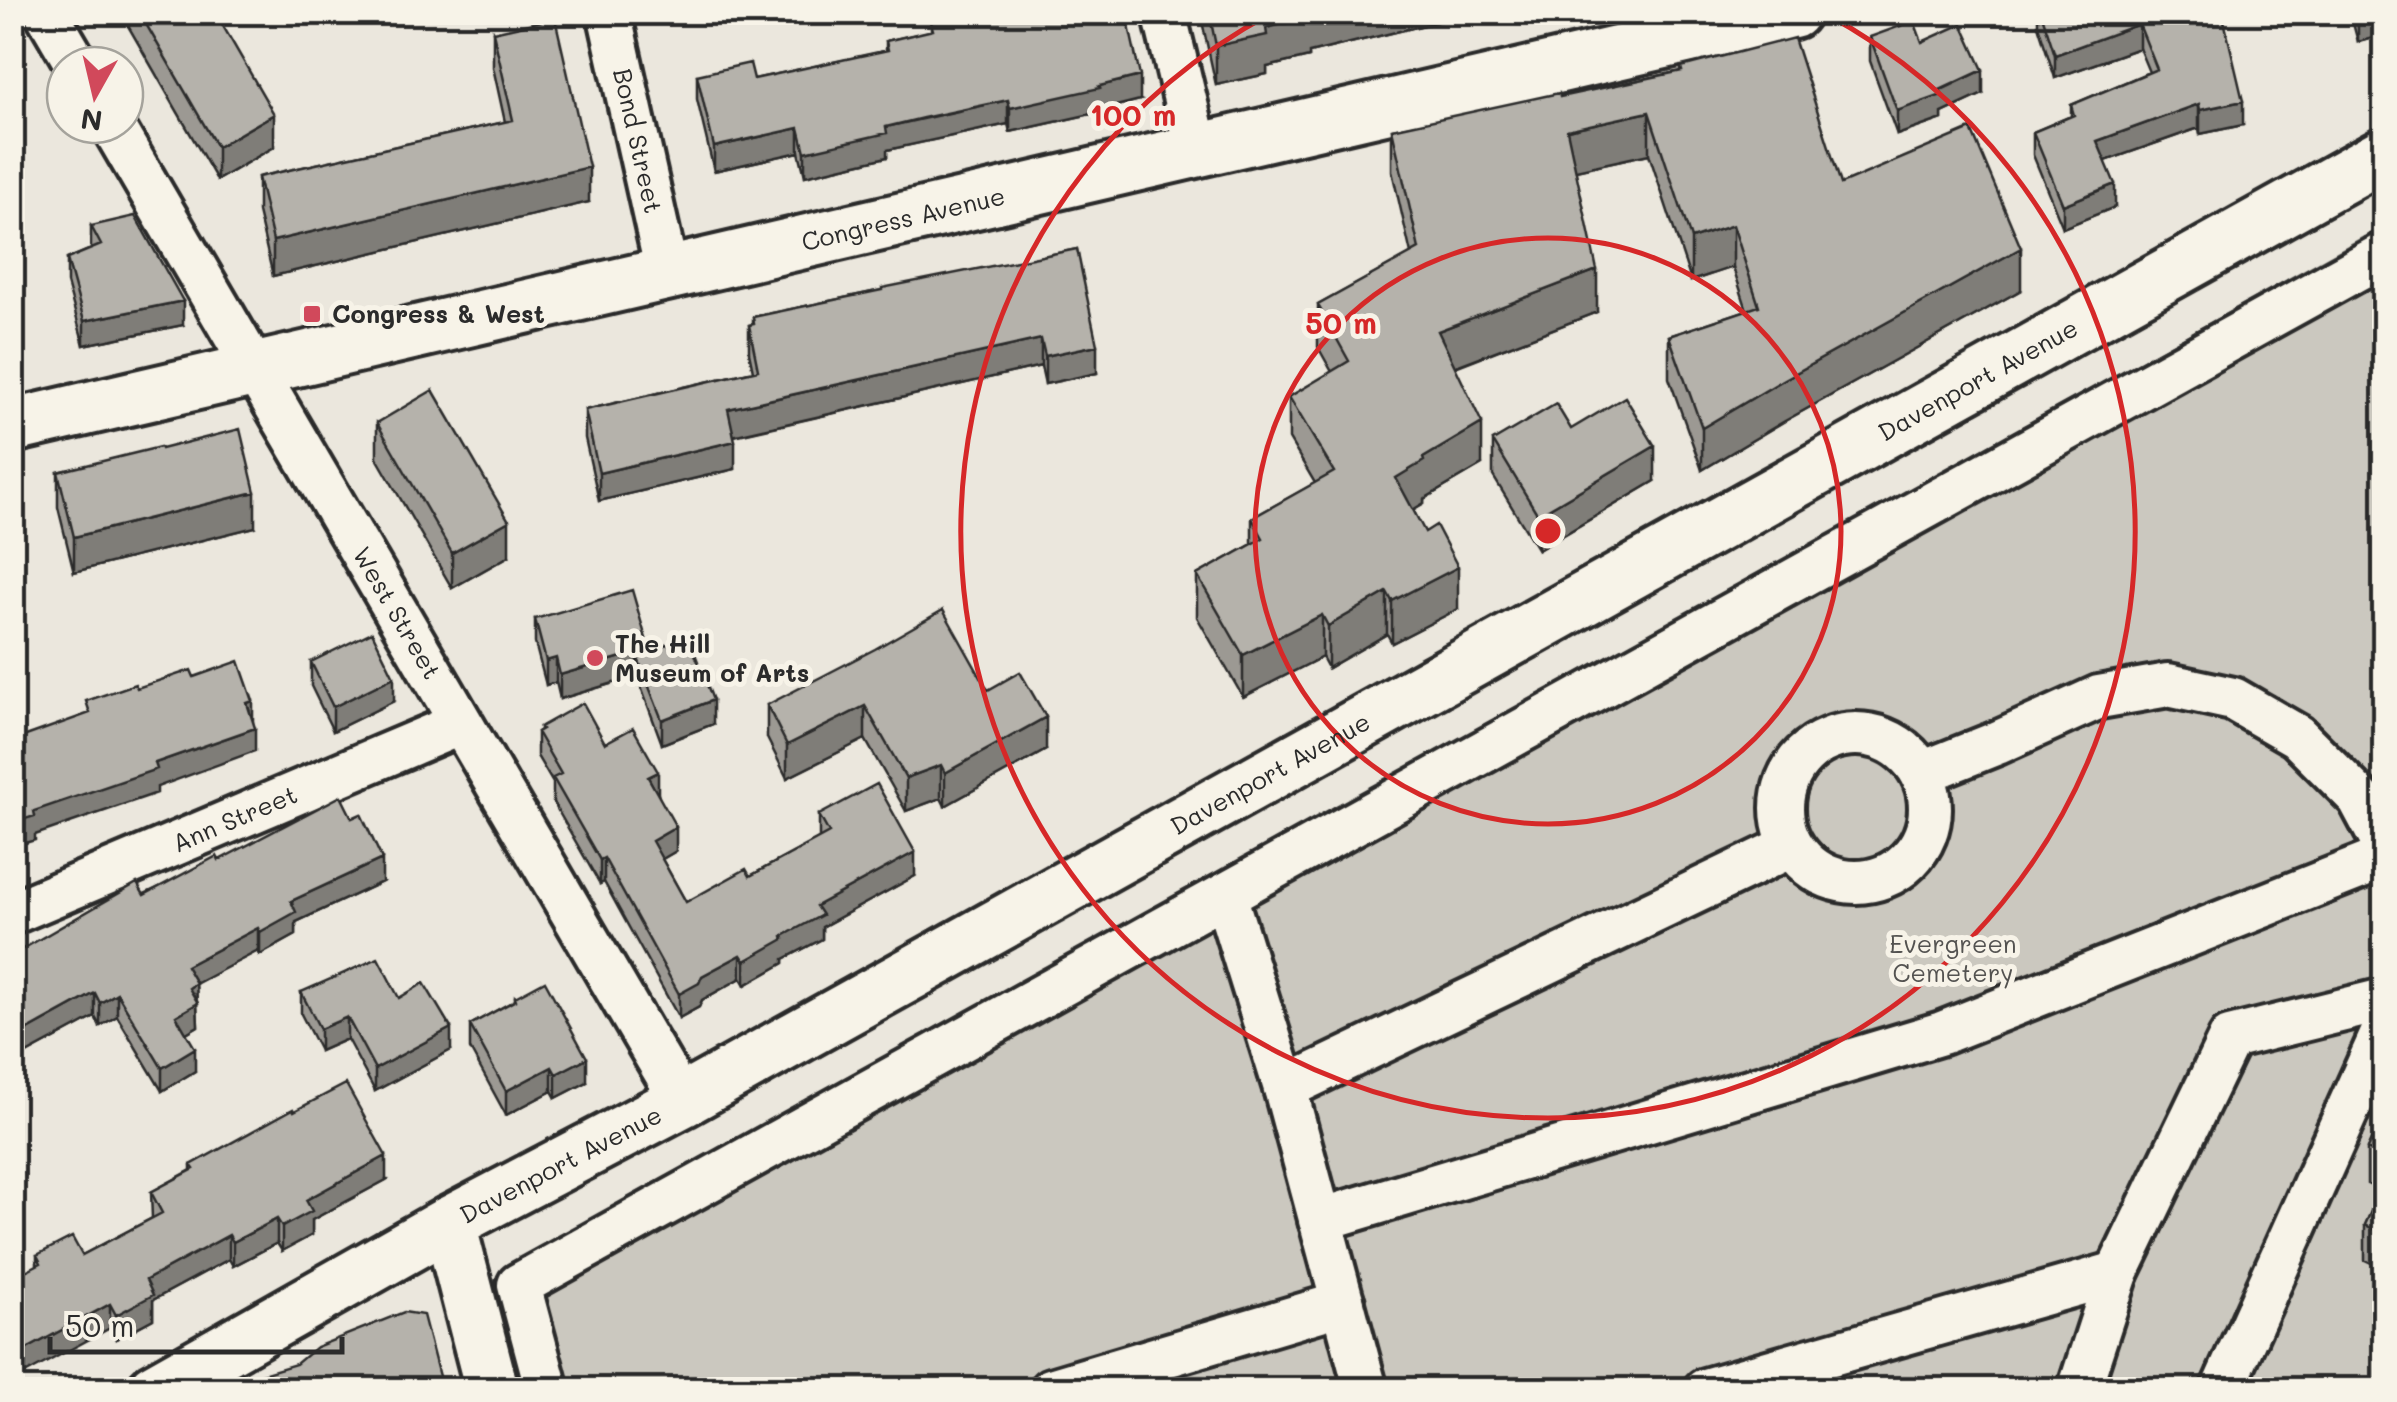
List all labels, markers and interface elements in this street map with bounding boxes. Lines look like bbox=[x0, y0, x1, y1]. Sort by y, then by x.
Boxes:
north arrow bbox=[45, 45, 145, 145]
street label: Bond Street bbox=[607, 65, 670, 216]
text: 100 m bbox=[1090, 94, 1176, 134]
text: N bbox=[78, 101, 104, 140]
street label: Congress Avenue bbox=[798, 179, 1008, 257]
place label: Congress & West bbox=[332, 297, 545, 329]
text: 50 m bbox=[1305, 302, 1377, 342]
marker: Congress & West bbox=[301, 303, 323, 325]
street label: Davenport Avenue bbox=[1872, 311, 2083, 447]
centre of rings bbox=[1530, 513, 1566, 549]
street label: West Street bbox=[347, 540, 449, 684]
place label: The Hill Museum of Arts bbox=[615, 627, 809, 688]
marker: The Hill Museum of Arts bbox=[584, 647, 606, 669]
street label: Davenport Avenue bbox=[1164, 705, 1375, 841]
street label: Ann Street bbox=[167, 777, 302, 858]
park label: Evergreen Cemetery bbox=[1889, 927, 2017, 989]
street label: Davenport Avenue bbox=[454, 1098, 667, 1230]
scale bar bbox=[50, 1292, 342, 1354]
text: 50 m bbox=[65, 1305, 135, 1345]

